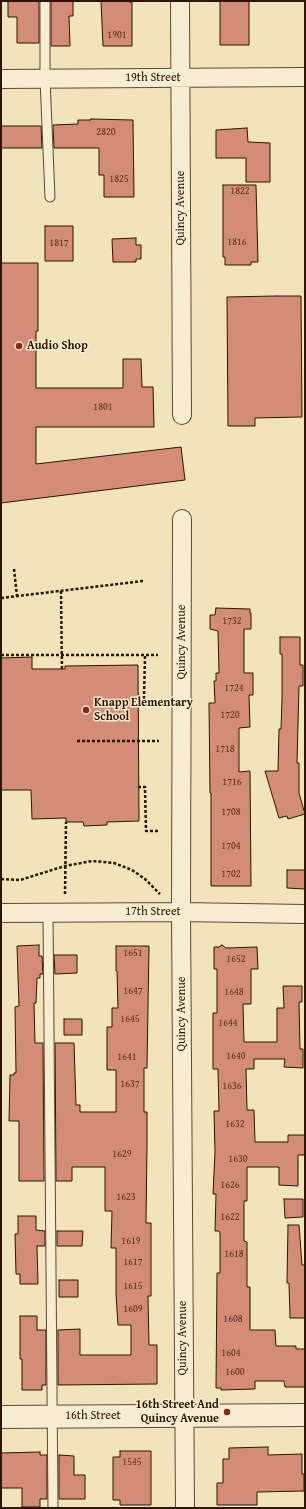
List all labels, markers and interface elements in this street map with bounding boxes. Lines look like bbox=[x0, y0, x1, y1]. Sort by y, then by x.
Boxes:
house number: 1901 bbox=[107, 29, 127, 41]
street label: 19th Street bbox=[125, 71, 181, 85]
house number: 2820 bbox=[96, 126, 116, 138]
street label: Quincy Avenue bbox=[174, 171, 188, 245]
house number: 1825 bbox=[109, 173, 129, 185]
house number: 1822 bbox=[230, 185, 250, 197]
house number: 1816 bbox=[227, 236, 247, 248]
house number: 1817 bbox=[49, 237, 69, 249]
place label: Audio Shop bbox=[27, 339, 88, 353]
marker: Audio Shop bbox=[14, 341, 24, 351]
house number: 1801 bbox=[93, 401, 113, 413]
street label: Quincy Avenue bbox=[175, 605, 189, 679]
house number: 1732 bbox=[222, 615, 242, 627]
house number: 1724 bbox=[224, 682, 244, 694]
place label: Knapp Elementary School bbox=[94, 696, 193, 724]
marker: Knapp Elementary School bbox=[81, 705, 91, 715]
house number: 1720 bbox=[220, 709, 240, 721]
house number: 1718 bbox=[215, 743, 235, 755]
house number: 1716 bbox=[222, 776, 242, 788]
house number: 1708 bbox=[221, 806, 241, 818]
house number: 1704 bbox=[221, 840, 241, 852]
house number: 1702 bbox=[221, 868, 241, 880]
street label: 17th Street bbox=[125, 905, 181, 919]
house number: 1651 bbox=[123, 947, 143, 959]
house number: 1652 bbox=[226, 953, 246, 965]
street label: Quincy Avenue bbox=[175, 977, 189, 1051]
house number: 1647 bbox=[123, 985, 143, 997]
house number: 1648 bbox=[224, 986, 244, 998]
house number: 1645 bbox=[120, 1013, 140, 1025]
house number: 1644 bbox=[218, 1017, 238, 1029]
house number: 1640 bbox=[226, 1050, 246, 1062]
house number: 1641 bbox=[117, 1051, 137, 1063]
house number: 1637 bbox=[120, 1078, 140, 1090]
house number: 1636 bbox=[222, 1080, 242, 1092]
house number: 1632 bbox=[225, 1118, 245, 1130]
house number: 1629 bbox=[112, 1148, 132, 1160]
house number: 1630 bbox=[228, 1153, 248, 1165]
house number: 1626 bbox=[220, 1179, 240, 1191]
house number: 1623 bbox=[116, 1191, 136, 1203]
house number: 1622 bbox=[220, 1211, 240, 1223]
house number: 1619 bbox=[121, 1235, 141, 1247]
house number: 1618 bbox=[224, 1248, 244, 1260]
house number: 1617 bbox=[123, 1256, 143, 1268]
house number: 1615 bbox=[123, 1280, 143, 1292]
street label: Quincy Avenue bbox=[176, 1301, 190, 1375]
house number: 1609 bbox=[123, 1303, 143, 1315]
house number: 1608 bbox=[223, 1313, 243, 1325]
house number: 1604 bbox=[221, 1347, 241, 1359]
house number: 1600 bbox=[225, 1366, 245, 1378]
place label: 16th Street And Quincy Avenue bbox=[136, 1398, 219, 1426]
marker: 16th Street And Quincy Avenue bbox=[222, 1407, 232, 1417]
street label: 16th Street bbox=[65, 1409, 121, 1423]
house number: 1545 bbox=[122, 1456, 142, 1468]

